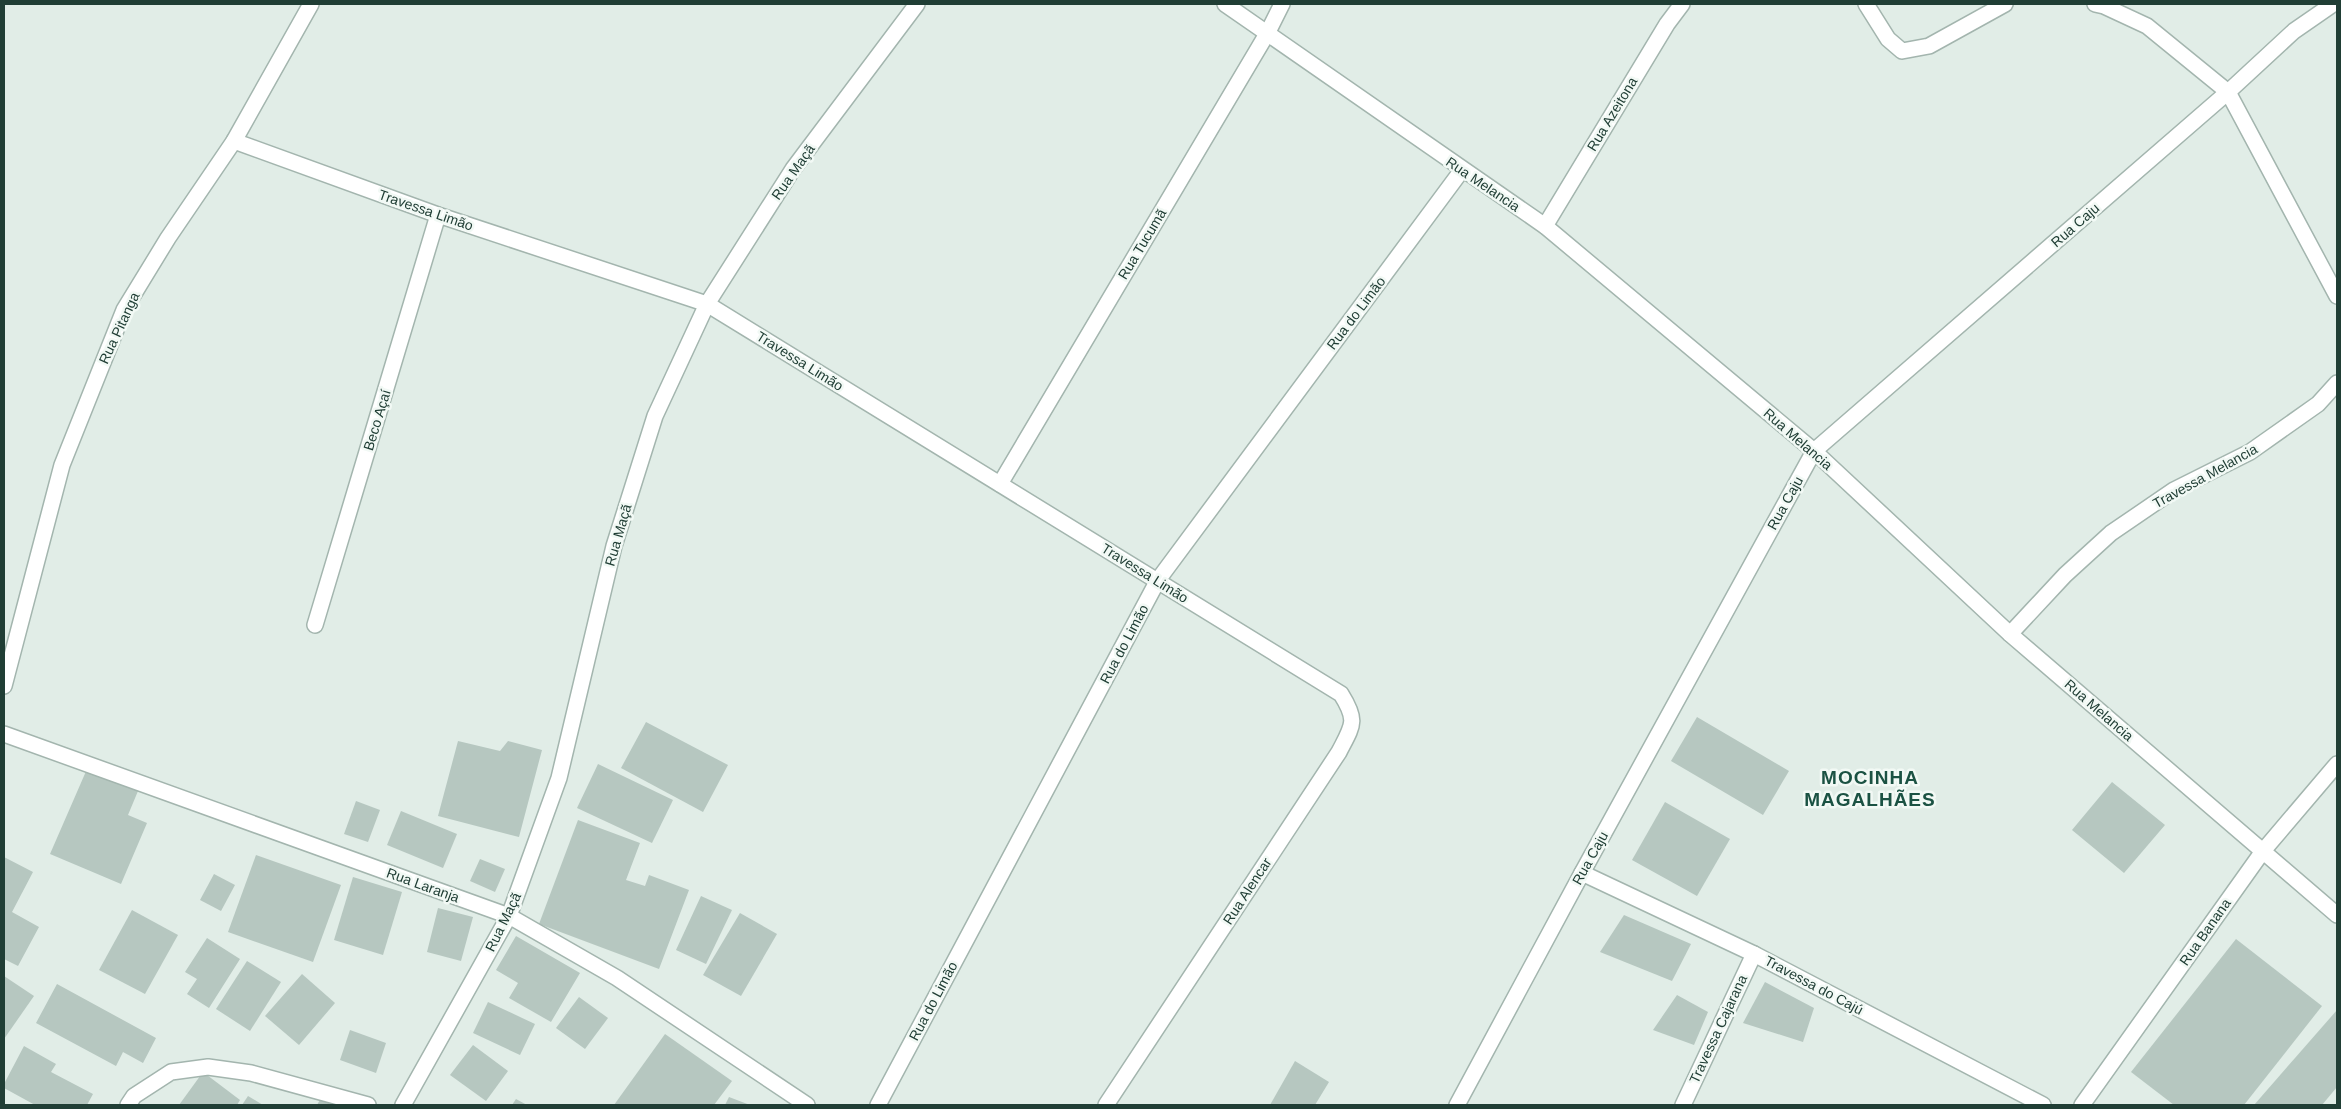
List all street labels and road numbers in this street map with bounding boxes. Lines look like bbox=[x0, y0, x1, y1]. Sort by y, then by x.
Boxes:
street label: Rua Azeitona bbox=[1584, 74, 1640, 154]
street label: Rua Maçã bbox=[768, 141, 818, 203]
street label: Rua Melancia bbox=[1443, 153, 1523, 215]
street label: Travessa Limão bbox=[377, 186, 476, 234]
street label: Rua Caju bbox=[2048, 200, 2102, 250]
street label: Rua Tucumã bbox=[1115, 206, 1169, 282]
street label: Rua do Limão bbox=[1323, 273, 1389, 353]
street label: Rua Pitanga bbox=[95, 290, 143, 366]
street label: Travessa Limão bbox=[754, 328, 846, 394]
street label: Beco Açaí bbox=[360, 387, 394, 452]
street label: Rua Melancia bbox=[1760, 405, 1836, 473]
street label: Travessa Melancia bbox=[2150, 441, 2260, 511]
street label: Rua Caju bbox=[1764, 474, 1806, 532]
street label: Rua Maçã bbox=[602, 502, 635, 568]
street label: Travessa Limão bbox=[1099, 540, 1191, 606]
street label: Rua do Limão bbox=[1096, 602, 1152, 686]
street label: Rua Melancia bbox=[2061, 676, 2137, 744]
street label: Rua Caju bbox=[1569, 829, 1611, 887]
street label: Rua Alencar bbox=[1220, 854, 1275, 927]
street label: Rua Laranja bbox=[384, 864, 462, 906]
street label: Rua Maçã bbox=[482, 890, 524, 954]
street label: Rua Banana bbox=[2176, 895, 2234, 968]
street label: Travessa do Cajú bbox=[1762, 952, 1866, 1018]
street label: Rua do Limão bbox=[905, 959, 961, 1043]
street label: Travessa Cajarana bbox=[1686, 972, 1750, 1086]

